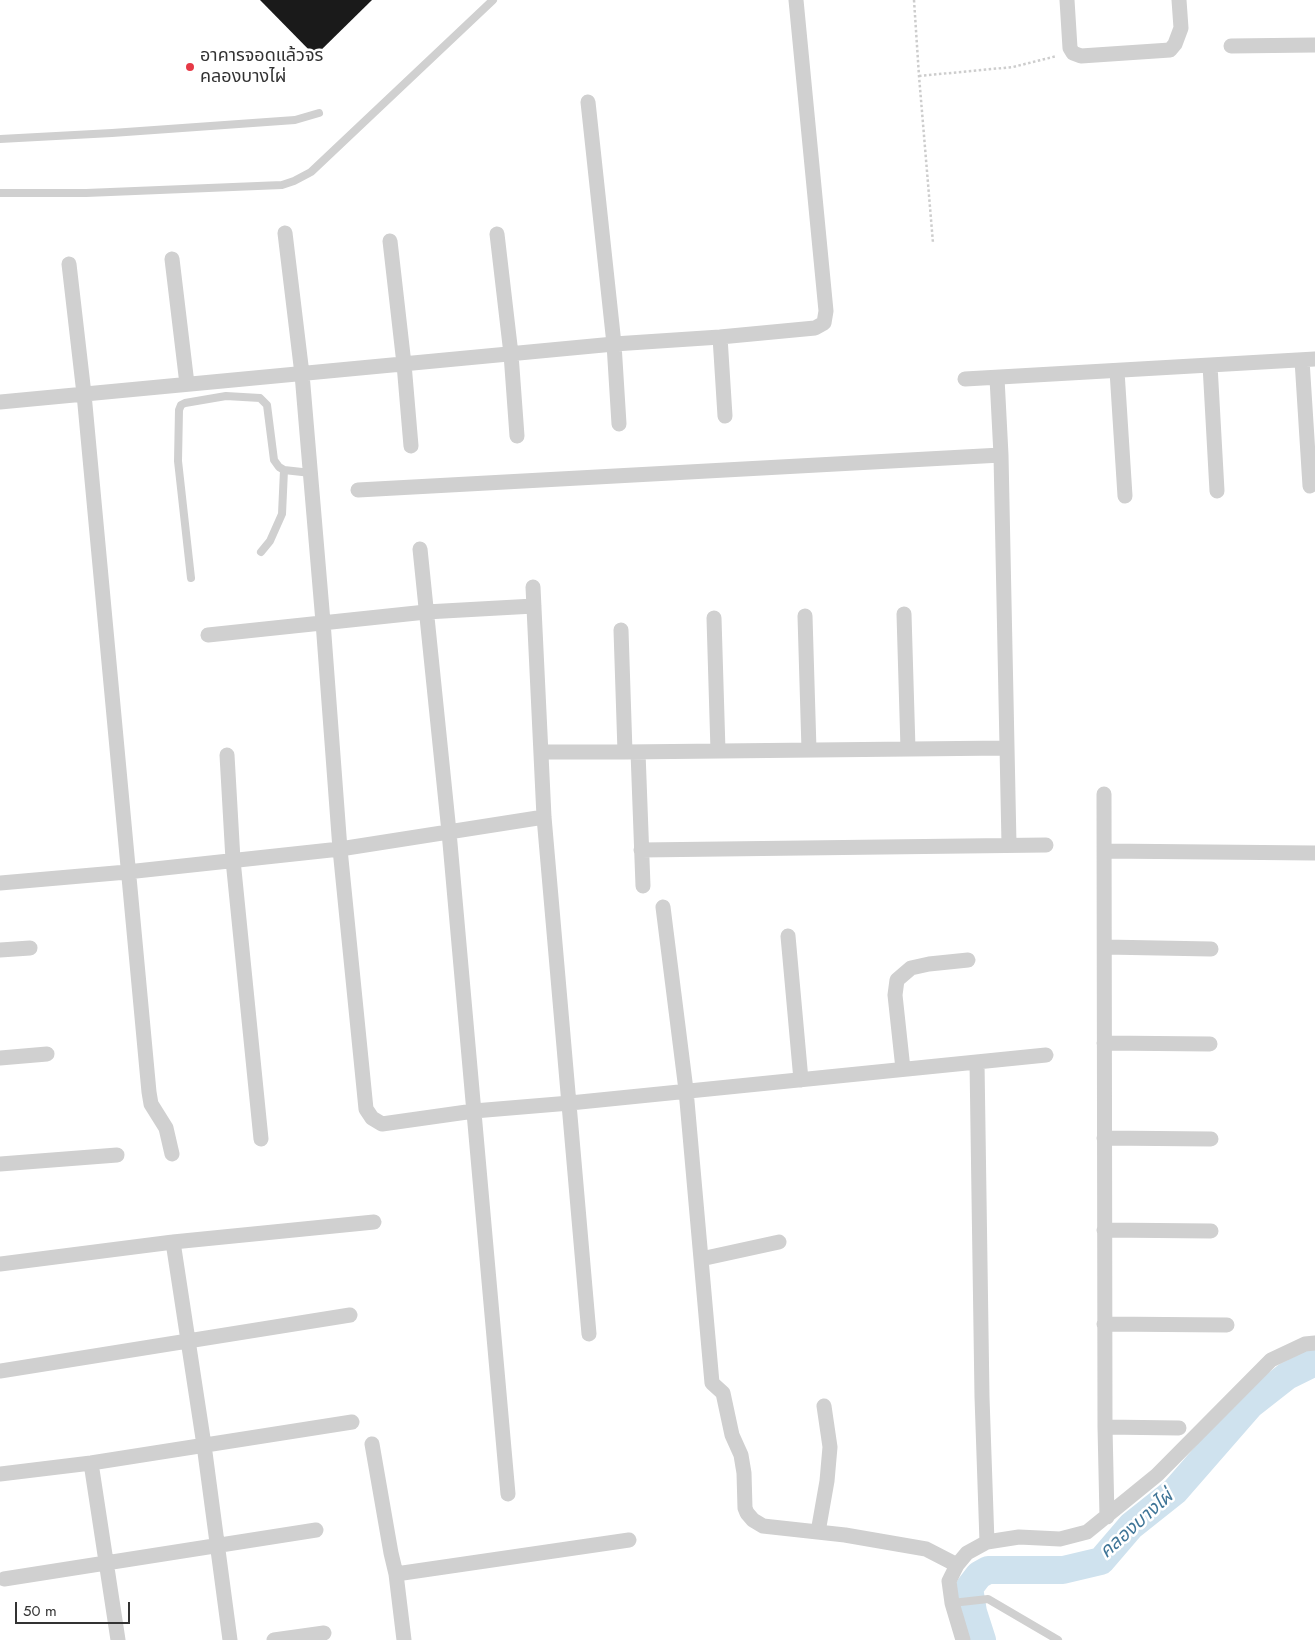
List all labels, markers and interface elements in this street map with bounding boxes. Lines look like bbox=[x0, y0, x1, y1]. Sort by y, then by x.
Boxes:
place label: อาคารจอดแล้วจร คลองบางไผ่ bbox=[200, 46, 323, 88]
marker: อาคารจอดแล้วจร คลองบางไผ่ bbox=[184, 61, 196, 73]
water label: คลองบางไผ่ bbox=[1096, 1486, 1178, 1564]
scale bar bbox=[18, 1592, 132, 1624]
text: 50 m bbox=[23, 1600, 57, 1622]

